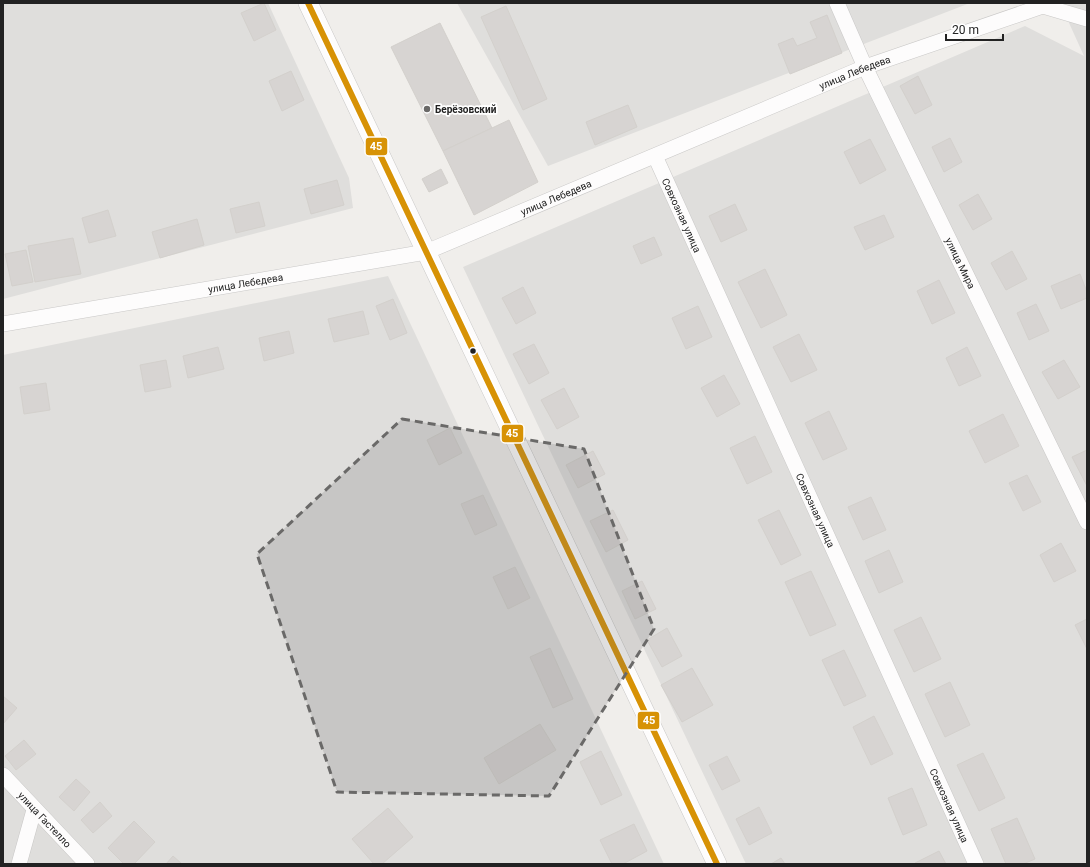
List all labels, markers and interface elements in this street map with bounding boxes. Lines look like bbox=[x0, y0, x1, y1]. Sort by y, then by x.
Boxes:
scale bar bbox=[946, 16, 1003, 42]
text: 20 m bbox=[952, 23, 979, 37]
street label: улица Лебедева bbox=[818, 54, 892, 92]
marker: Берёзовский bbox=[422, 104, 432, 114]
place label: Берёзовский bbox=[435, 104, 497, 115]
line badge: 45 bbox=[365, 137, 388, 156]
text: 45 bbox=[370, 140, 382, 153]
street label: Совхозная улица bbox=[660, 177, 703, 254]
street label: улица Лебедева bbox=[519, 178, 593, 218]
street label: улица Мира bbox=[943, 236, 977, 291]
street label: улица Лебедева bbox=[207, 271, 284, 295]
unlabelled marker bbox=[468, 346, 478, 356]
line badge: 45 bbox=[501, 424, 524, 443]
text: 45 bbox=[506, 427, 518, 440]
street label: Совхозная улица bbox=[794, 472, 837, 549]
line badge: 45 bbox=[637, 711, 660, 730]
text: 45 bbox=[643, 714, 655, 727]
street label: Совхозная улица bbox=[927, 767, 971, 844]
street label: улица Гастелло bbox=[16, 790, 73, 850]

